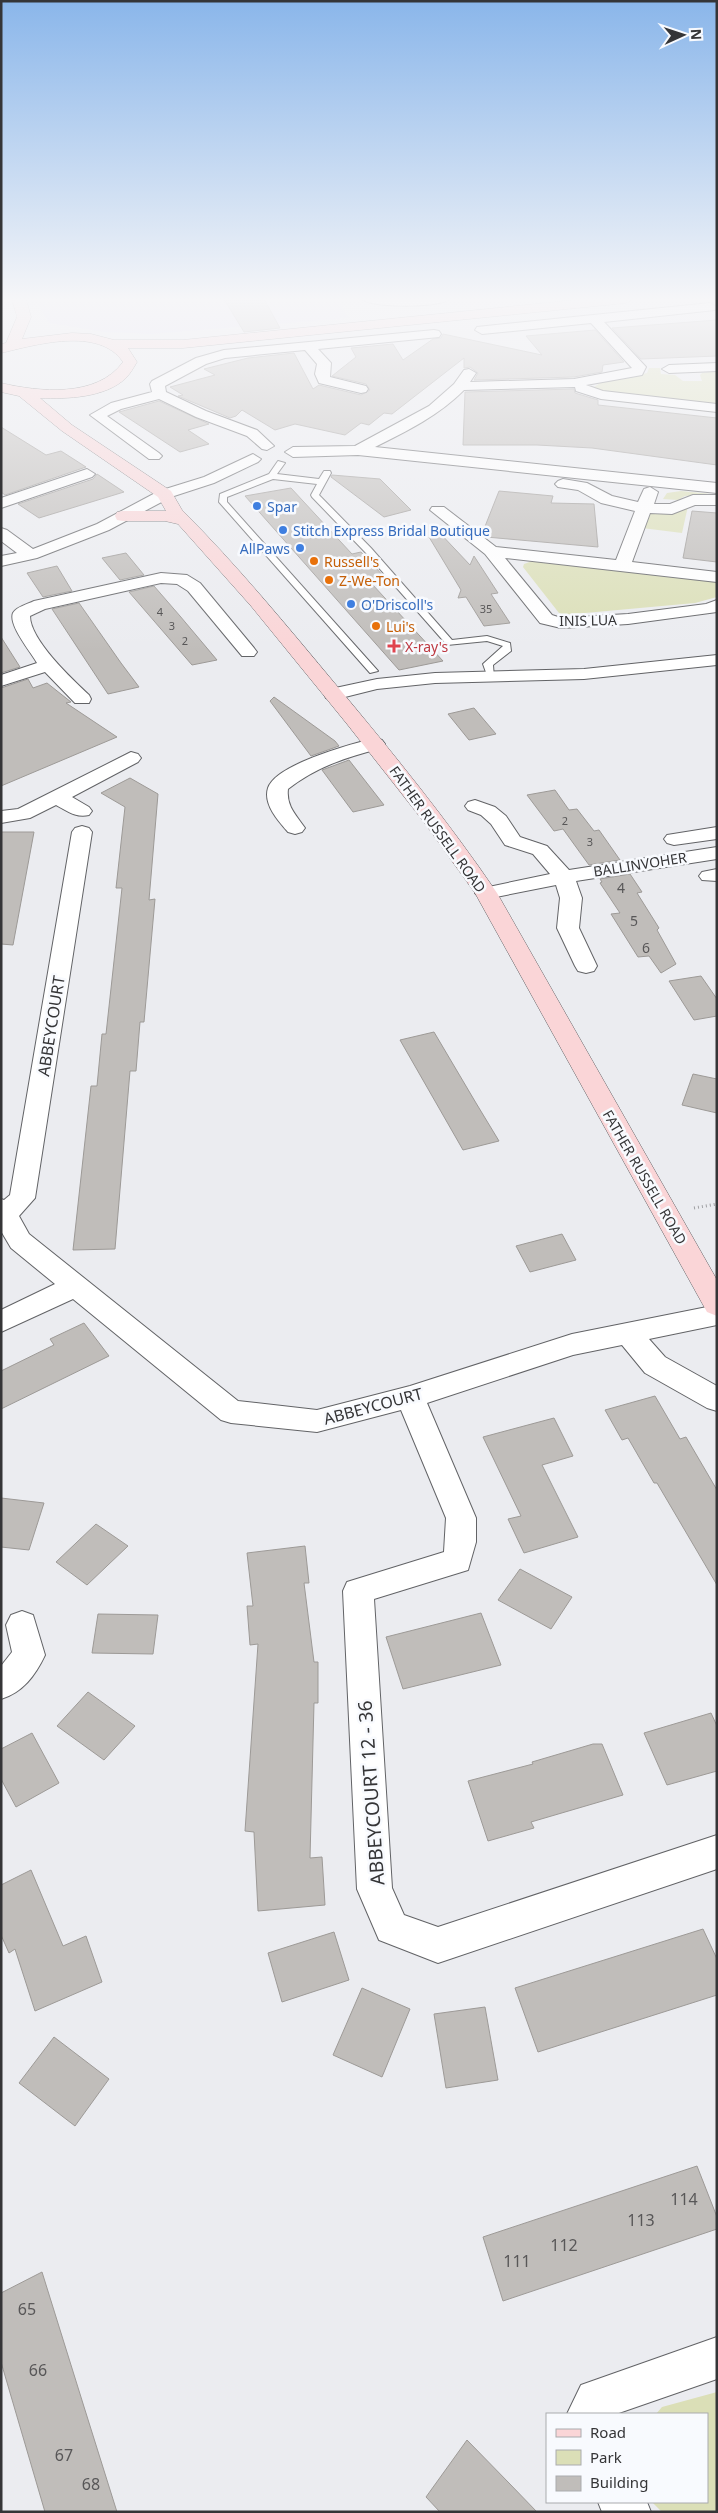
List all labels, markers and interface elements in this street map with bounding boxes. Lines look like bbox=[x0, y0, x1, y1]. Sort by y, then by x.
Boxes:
north arrow bbox=[658, 10, 708, 60]
text: N bbox=[687, 28, 706, 40]
place label: Spar bbox=[267, 497, 297, 516]
marker: Spar bbox=[251, 500, 263, 512]
place label: Stitch Express Bridal Boutique bbox=[293, 521, 490, 540]
marker: Stitch Express Bridal Boutique bbox=[277, 524, 289, 536]
place label: AllPaws bbox=[240, 539, 290, 558]
marker: AllPaws bbox=[294, 542, 306, 554]
place label: Russell's bbox=[324, 552, 380, 571]
marker: Russell's bbox=[308, 555, 320, 567]
place label: Z-We-Ton bbox=[339, 571, 400, 590]
marker: Z-We-Ton bbox=[323, 574, 335, 586]
place label: O'Driscoll's bbox=[361, 595, 434, 614]
marker: O'Driscoll's bbox=[345, 598, 357, 610]
house number: 35 bbox=[480, 601, 492, 616]
house number: 4 bbox=[157, 604, 164, 619]
street label: INIS LUA bbox=[559, 610, 617, 630]
place label: Lui's bbox=[386, 617, 415, 636]
house number: 3 bbox=[169, 618, 175, 633]
marker: Lui's bbox=[370, 620, 382, 632]
house number: 2 bbox=[182, 633, 188, 648]
place label: X-ray's bbox=[405, 637, 448, 656]
marker: X-ray's bbox=[387, 639, 401, 653]
street label: FATHER RUSSELL ROAD bbox=[386, 762, 490, 896]
house number: 2 bbox=[562, 813, 568, 828]
house number: 3 bbox=[587, 834, 593, 849]
street label: BALLINVOHER bbox=[592, 847, 688, 881]
house number: 4 bbox=[617, 878, 625, 897]
house number: 5 bbox=[630, 911, 638, 930]
house number: 6 bbox=[642, 938, 650, 957]
street label: ABBEYCOURT bbox=[32, 974, 70, 1078]
street label: FATHER RUSSELL ROAD bbox=[599, 1106, 691, 1248]
street label: ABBEYCOURT bbox=[321, 1382, 425, 1430]
street label: ABBEYCOURT 12 - 36 bbox=[352, 1700, 390, 1886]
house number: 114 bbox=[670, 2188, 698, 2210]
house number: 113 bbox=[627, 2209, 655, 2231]
house number: 112 bbox=[550, 2234, 578, 2256]
house number: 111 bbox=[503, 2250, 531, 2272]
house number: 65 bbox=[18, 2298, 36, 2320]
house number: 66 bbox=[29, 2359, 47, 2381]
legend bbox=[546, 2413, 708, 2503]
text: Road bbox=[590, 2422, 626, 2442]
house number: 67 bbox=[55, 2444, 73, 2466]
text: Park bbox=[590, 2447, 622, 2467]
text: Building bbox=[590, 2472, 648, 2492]
house number: 68 bbox=[82, 2473, 100, 2495]

